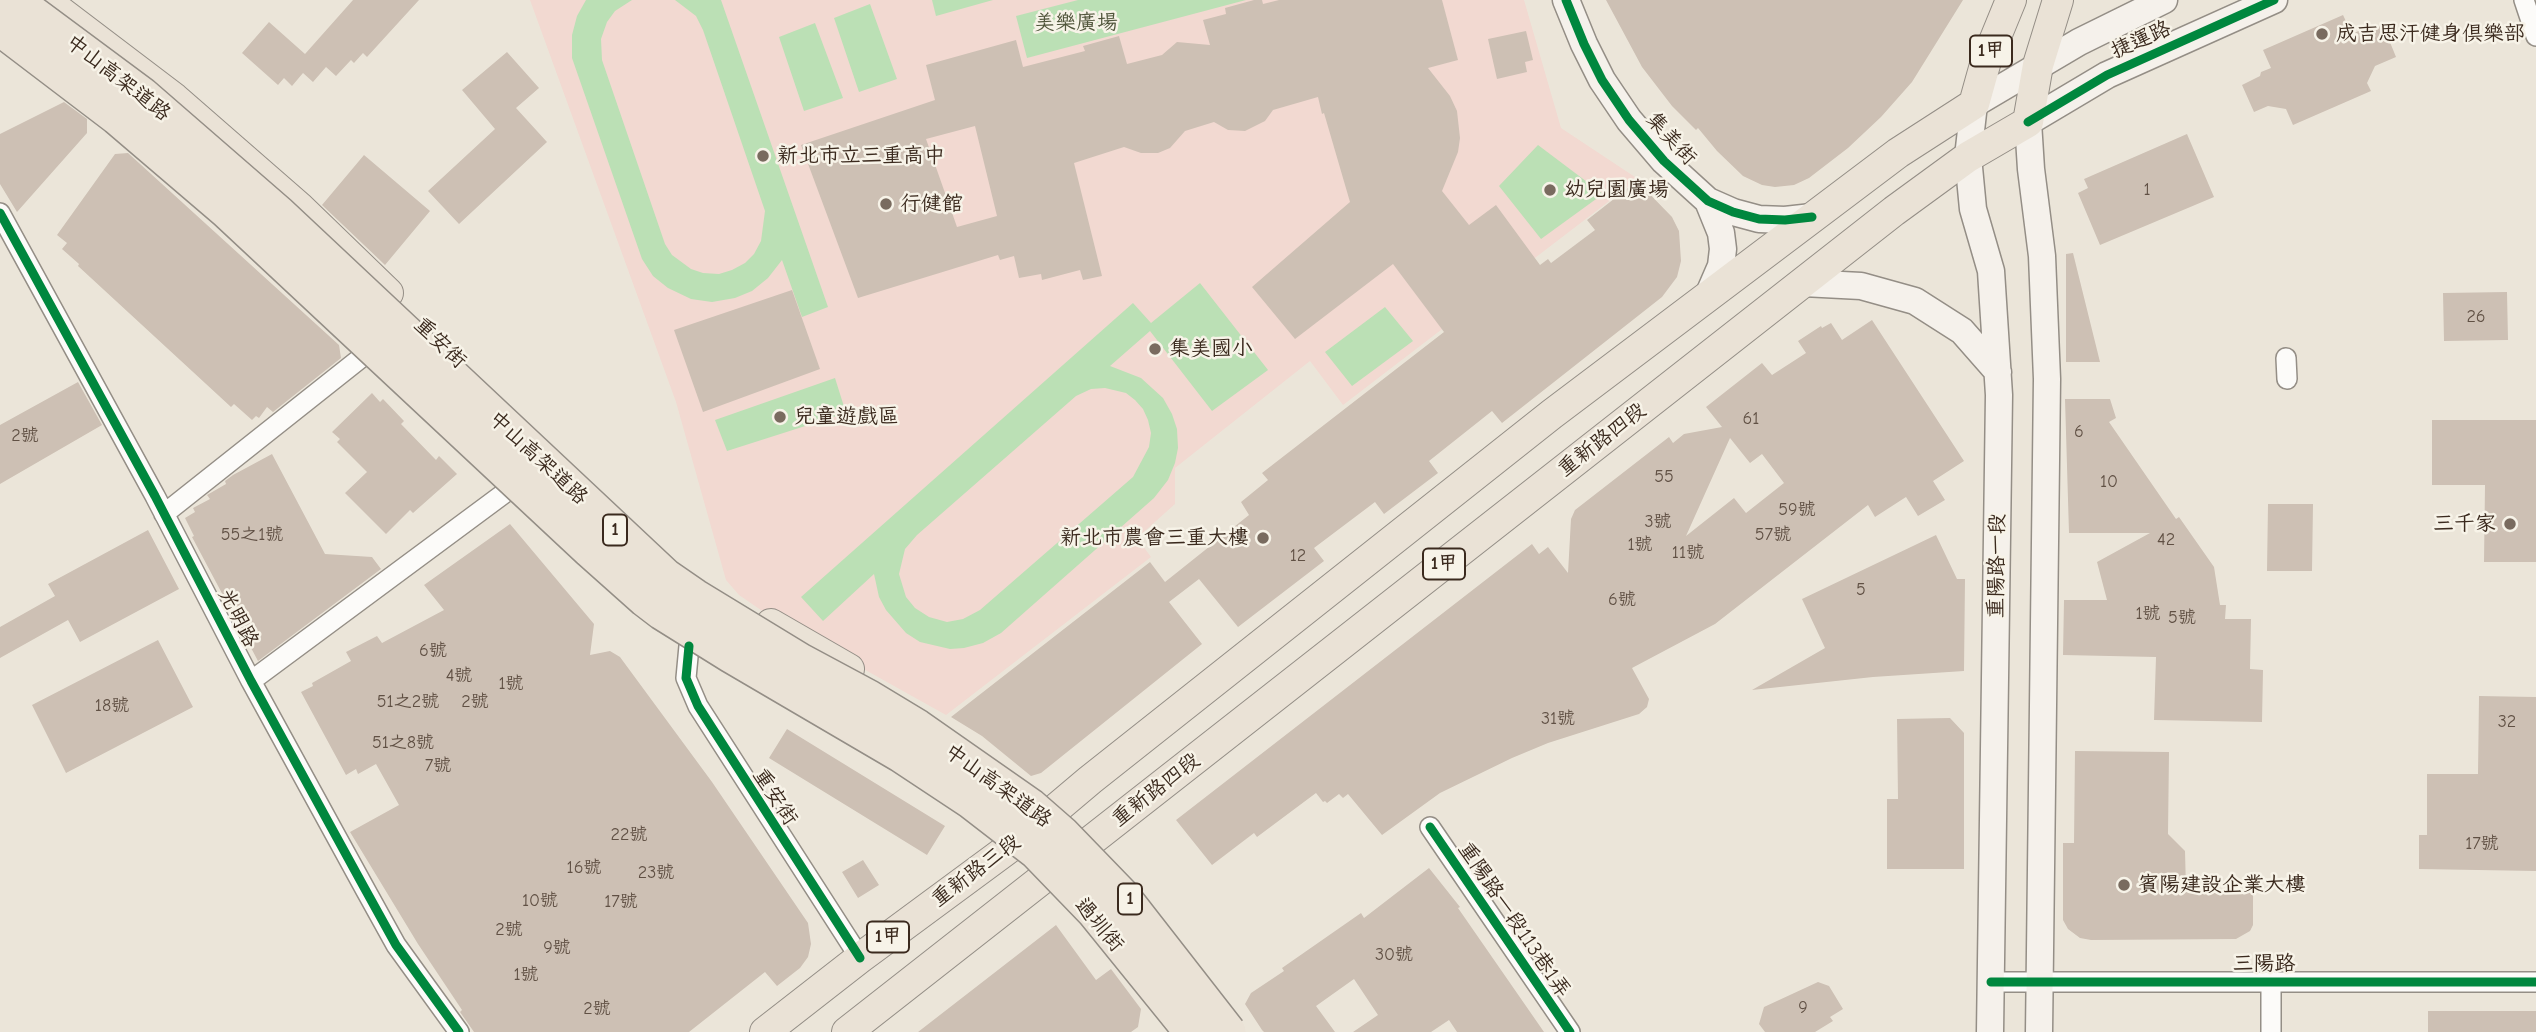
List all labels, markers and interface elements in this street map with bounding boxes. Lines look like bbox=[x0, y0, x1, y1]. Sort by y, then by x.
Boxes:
park label: 美樂廣場 bbox=[1034, 10, 1118, 36]
street label: 捷運路 bbox=[2107, 16, 2175, 64]
place label: 成吉思汗健身俱樂部 bbox=[2336, 21, 2525, 47]
marker: 成吉思汗健身俱樂部 bbox=[2314, 26, 2330, 42]
street label: 中山高架道路 bbox=[61, 29, 175, 127]
road number: 1甲 bbox=[1970, 36, 2012, 66]
street label: 集美街 bbox=[1640, 107, 1702, 171]
place label: 新北市立三重高中 bbox=[777, 143, 945, 169]
marker: 新北市立三重高中 bbox=[755, 148, 771, 164]
place label: 幼兒園廣場 bbox=[1564, 177, 1669, 203]
house number: 1 bbox=[2143, 179, 2151, 201]
marker: 幼兒園廣場 bbox=[1542, 182, 1558, 198]
place label: 行健館 bbox=[900, 191, 963, 217]
marker: 行健館 bbox=[878, 196, 894, 212]
house number: 26 bbox=[2466, 306, 2486, 328]
street label: 重安街 bbox=[409, 312, 471, 374]
place label: 集美國小 bbox=[1169, 336, 1253, 362]
marker: 集美國小 bbox=[1147, 341, 1163, 357]
street label: 重新路四段 bbox=[1553, 398, 1651, 482]
place label: 兒童遊戲區 bbox=[794, 404, 899, 430]
street label: 中山高架道路 bbox=[483, 406, 593, 510]
house number: 61 bbox=[1743, 408, 1759, 430]
marker: 兒童遊戲區 bbox=[772, 409, 788, 425]
house number: 6 bbox=[2074, 421, 2084, 443]
house number: 2號 bbox=[11, 425, 39, 447]
house number: 55 bbox=[1654, 466, 1674, 488]
house number: 10 bbox=[2100, 471, 2118, 493]
house number: 59號 bbox=[1778, 499, 1816, 521]
house number: 3號 bbox=[1644, 511, 1672, 533]
place label: 三千家 bbox=[2433, 511, 2496, 537]
street label: 重陽路一段 bbox=[1983, 513, 2011, 619]
road number: 1 bbox=[603, 514, 627, 545]
marker: 三千家 bbox=[2502, 516, 2518, 532]
house number: 55之1號 bbox=[221, 524, 283, 546]
house number: 57號 bbox=[1755, 524, 1791, 546]
place label: 新北市農會三重大樓 bbox=[1060, 525, 1249, 551]
house number: 42 bbox=[2157, 529, 2175, 551]
marker: 新北市農會三重大樓 bbox=[1255, 530, 1271, 546]
house number: 1號 bbox=[1627, 534, 1653, 556]
house number: 11號 bbox=[1672, 542, 1704, 564]
house number: 12 bbox=[1290, 545, 1306, 567]
road number: 1甲 bbox=[1423, 548, 1465, 580]
house number: 5 bbox=[1856, 579, 1866, 601]
street label: 光明路 bbox=[212, 584, 264, 652]
house number: 6號 bbox=[1608, 589, 1636, 611]
house number: 1號 bbox=[2135, 603, 2161, 625]
house number: 5號 bbox=[2168, 607, 2196, 629]
house number: 6號 bbox=[419, 640, 447, 662]
house number: 4號 bbox=[446, 665, 472, 687]
house number: 1號 bbox=[498, 673, 524, 695]
house number: 51之2號 bbox=[377, 691, 439, 713]
house number: 2號 bbox=[461, 691, 489, 713]
house number: 18號 bbox=[95, 695, 129, 717]
house number: 31號 bbox=[1541, 708, 1575, 730]
house number: 32 bbox=[2498, 711, 2516, 733]
house number: 51之8號 bbox=[372, 732, 434, 754]
street label: 中山高架道路 bbox=[940, 739, 1056, 833]
street label: 重新路四段 bbox=[1107, 748, 1205, 832]
house number: 7號 bbox=[425, 755, 451, 777]
street label: 重安街 bbox=[747, 764, 803, 830]
house number: 22號 bbox=[611, 824, 647, 846]
street label: 重新路三段 bbox=[926, 829, 1026, 913]
house number: 17號 bbox=[2465, 833, 2499, 855]
street label: 重陽路一段113巷1弄 bbox=[1453, 837, 1575, 1003]
house number: 16號 bbox=[567, 857, 601, 879]
house number: 23號 bbox=[638, 862, 674, 884]
place label: 賓陽建設企業大樓 bbox=[2138, 872, 2306, 898]
marker: 賓陽建設企業大樓 bbox=[2116, 877, 2132, 893]
road number: 1 bbox=[1118, 884, 1142, 914]
house number: 10號 bbox=[522, 890, 558, 912]
house number: 17號 bbox=[604, 891, 638, 913]
street label: 過圳街 bbox=[1069, 893, 1129, 957]
house number: 2號 bbox=[495, 919, 523, 941]
road number: 1甲 bbox=[867, 922, 909, 953]
house number: 9號 bbox=[543, 937, 571, 959]
house number: 30號 bbox=[1375, 944, 1413, 966]
street label: 三陽路 bbox=[2233, 951, 2295, 977]
house number: 1號 bbox=[513, 964, 539, 986]
house number: 9 bbox=[1798, 997, 1808, 1019]
house number: 2號 bbox=[583, 998, 611, 1020]

